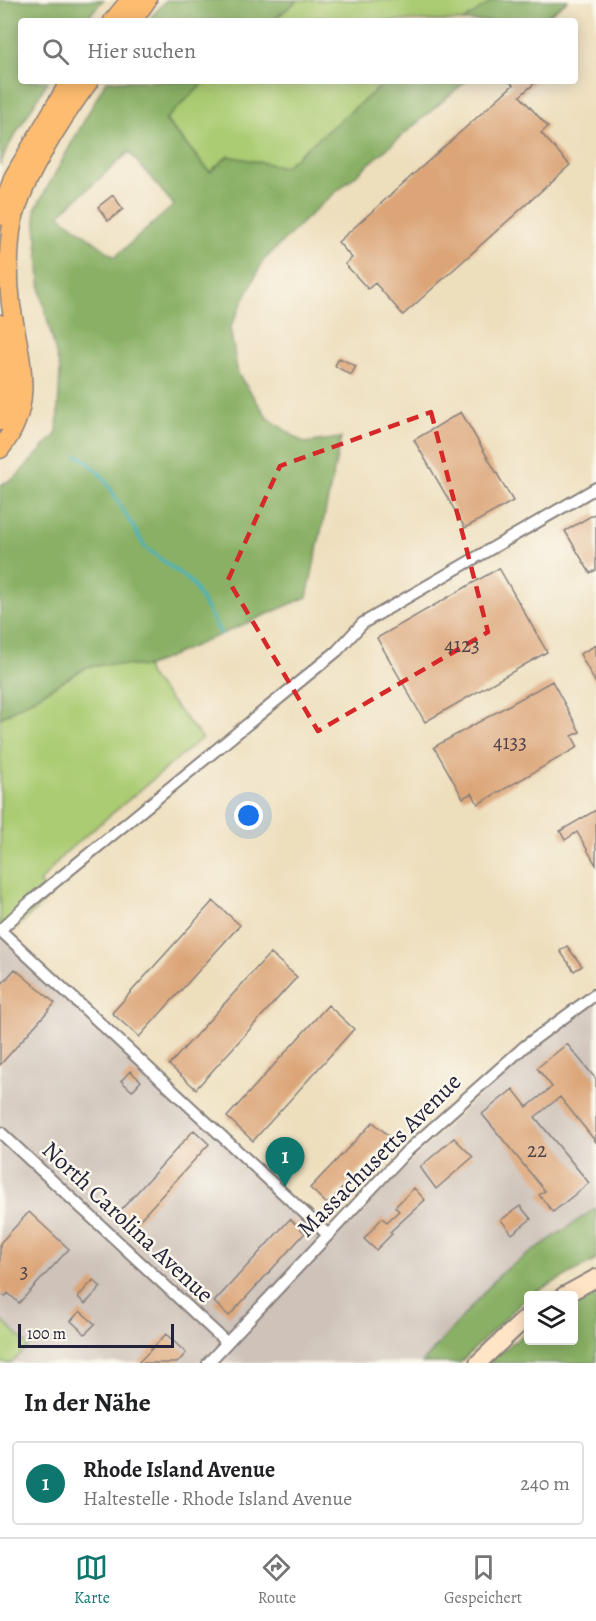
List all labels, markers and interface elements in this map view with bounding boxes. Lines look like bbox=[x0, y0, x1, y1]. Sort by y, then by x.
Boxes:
search box bbox=[18, 18, 578, 84]
icon: search bbox=[39, 35, 72, 68]
text: Hier suchen bbox=[87, 36, 196, 66]
house number: 4123 bbox=[444, 631, 480, 659]
house number: 4133 bbox=[493, 728, 527, 756]
your location bbox=[234, 801, 263, 830]
street label: Massachusetts Avenue bbox=[290, 1066, 468, 1244]
street label: North Carolina Avenue bbox=[35, 1134, 221, 1310]
house number: 22 bbox=[527, 1136, 547, 1164]
pin: 1 bbox=[266, 1138, 304, 1187]
house number: 3 bbox=[20, 1257, 28, 1285]
map controls bbox=[524, 1291, 578, 1345]
button: layers bbox=[524, 1291, 578, 1345]
scale bar bbox=[18, 1321, 174, 1348]
text: 100 m bbox=[27, 1323, 66, 1345]
text: In der Nähe bbox=[24, 1385, 151, 1420]
text: Rhode Island Avenue bbox=[83, 1455, 275, 1485]
text: 1 bbox=[42, 1470, 49, 1497]
text: 240 m bbox=[520, 1470, 570, 1497]
text: Haltestelle · Rhode Island Avenue bbox=[83, 1485, 352, 1512]
tab: Karte bbox=[74, 1551, 110, 1609]
tab: Route bbox=[258, 1551, 296, 1609]
tab: Gespeichert bbox=[444, 1551, 522, 1609]

